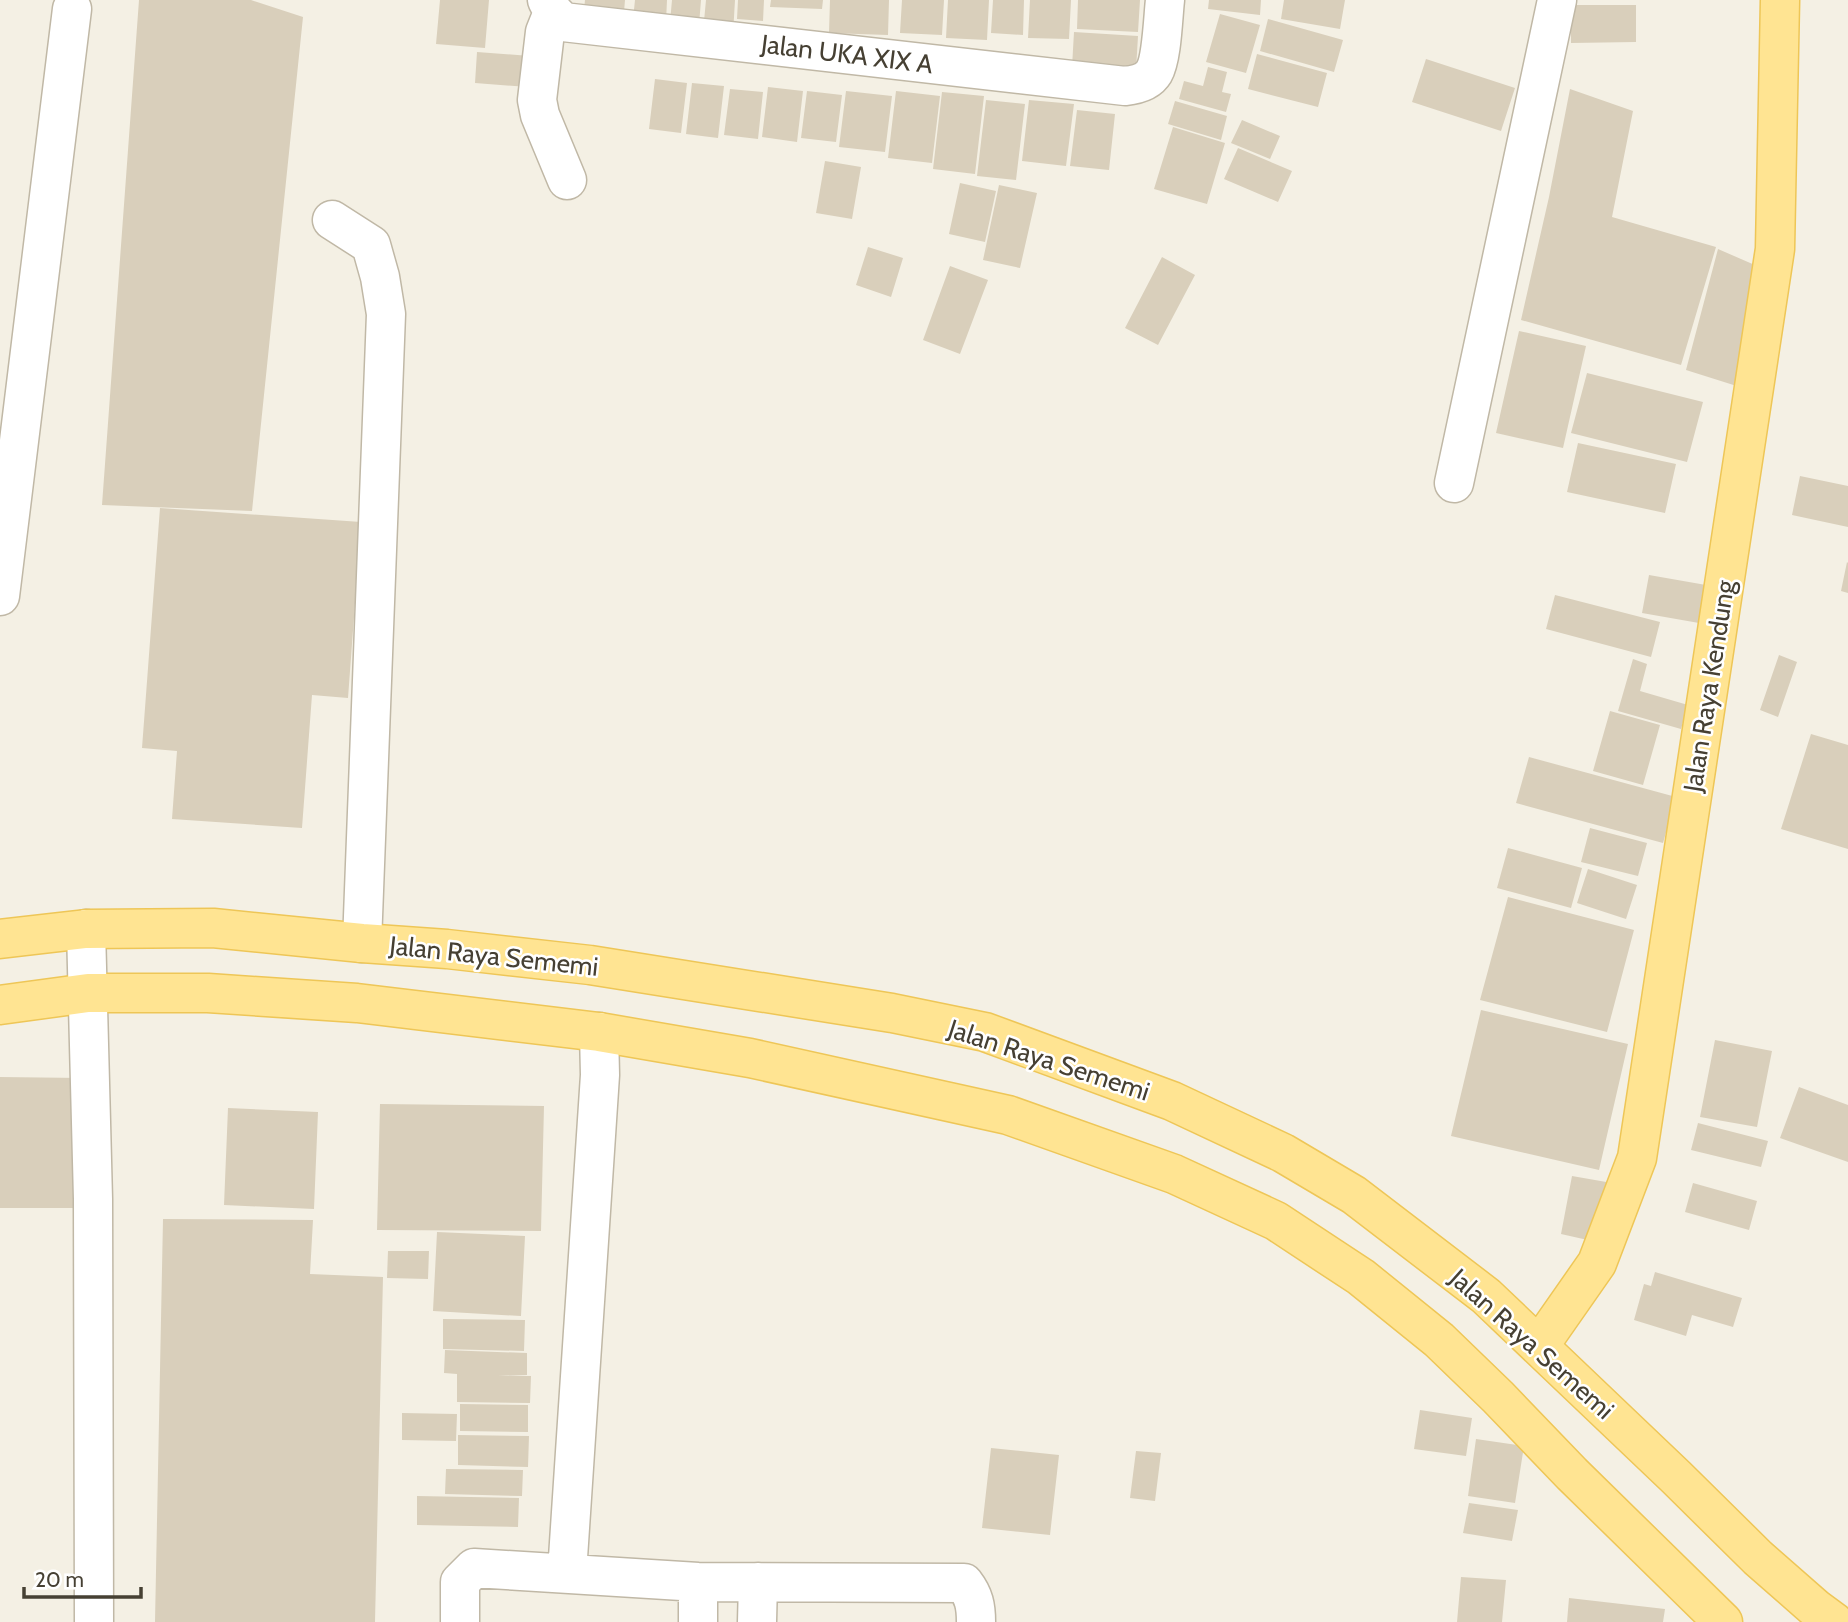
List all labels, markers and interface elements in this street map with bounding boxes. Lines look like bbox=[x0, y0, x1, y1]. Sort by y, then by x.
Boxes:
street label: Jalan UKA XIX A bbox=[758, 27, 935, 80]
street label: Jalan Raya Kendung bbox=[1676, 577, 1742, 795]
street label: Jalan Raya Sememi bbox=[387, 929, 600, 983]
street label: Jalan Raya Sememi bbox=[943, 1012, 1154, 1108]
street label: Jalan Raya Sememi bbox=[1443, 1261, 1621, 1426]
scale bar bbox=[24, 1556, 142, 1600]
text: 20 m bbox=[35, 1567, 84, 1592]

